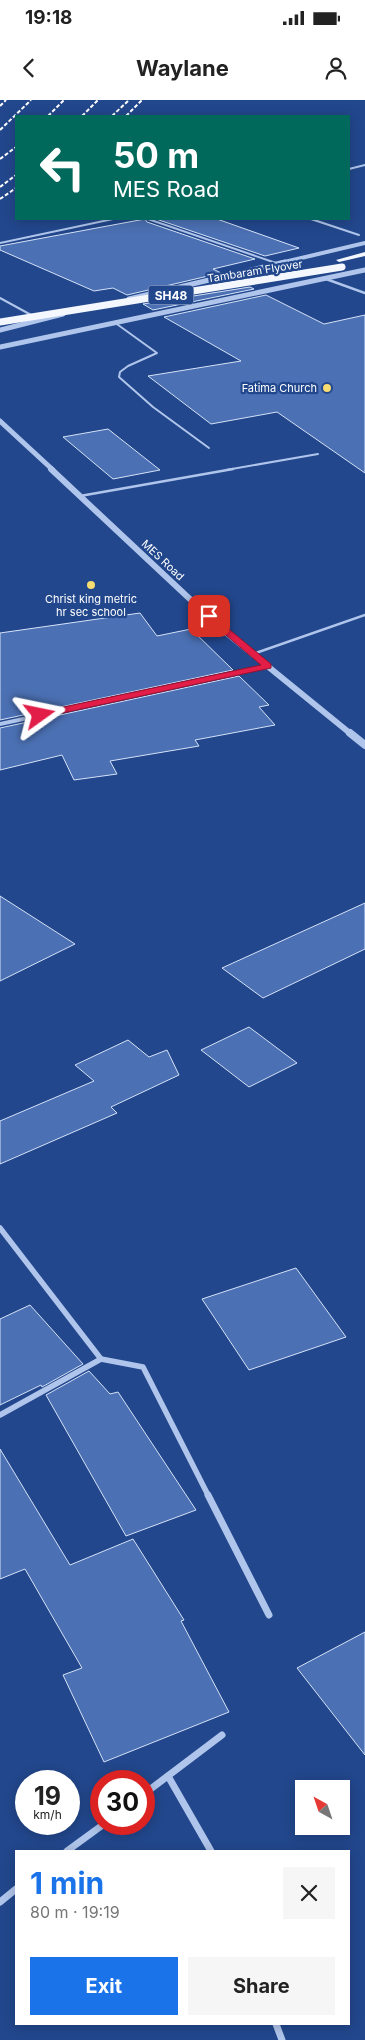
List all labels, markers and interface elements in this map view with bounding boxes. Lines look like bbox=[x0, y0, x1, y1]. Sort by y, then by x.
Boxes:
text: 19:18 bbox=[25, 6, 72, 29]
icon: back bbox=[15, 54, 43, 82]
icon: person bbox=[322, 54, 350, 82]
text: Waylane bbox=[136, 55, 229, 81]
text: 50 m bbox=[113, 134, 199, 176]
icon: left bbox=[30, 135, 95, 200]
text: MES Road bbox=[113, 176, 219, 202]
street label: Tambaram Flyover bbox=[206, 257, 304, 285]
road number: SH48 bbox=[148, 286, 194, 304]
place label: Fatima Church bbox=[242, 381, 317, 395]
marker: Fatima Church bbox=[321, 382, 333, 394]
street label: MES Road bbox=[139, 537, 187, 583]
marker: Christ king metric hr sec school bbox=[85, 579, 97, 591]
place label: Christ king metric hr sec school bbox=[45, 592, 137, 619]
pin bbox=[188, 595, 230, 637]
icon: arrive bbox=[195, 602, 223, 630]
position arrow bbox=[13, 688, 65, 740]
speed limit sign: 30 bbox=[90, 1770, 155, 1835]
north arrow bbox=[295, 1780, 350, 1835]
map controls bbox=[295, 1780, 350, 1835]
text: 19 bbox=[34, 1781, 61, 1811]
text: km/h bbox=[33, 1807, 62, 1822]
text: 1 min bbox=[30, 1865, 104, 1901]
button: close bbox=[283, 1867, 335, 1919]
text: 80 m · 19:19 bbox=[30, 1902, 120, 1922]
button: Exit bbox=[30, 1957, 178, 2015]
button: Share bbox=[188, 1957, 335, 2015]

